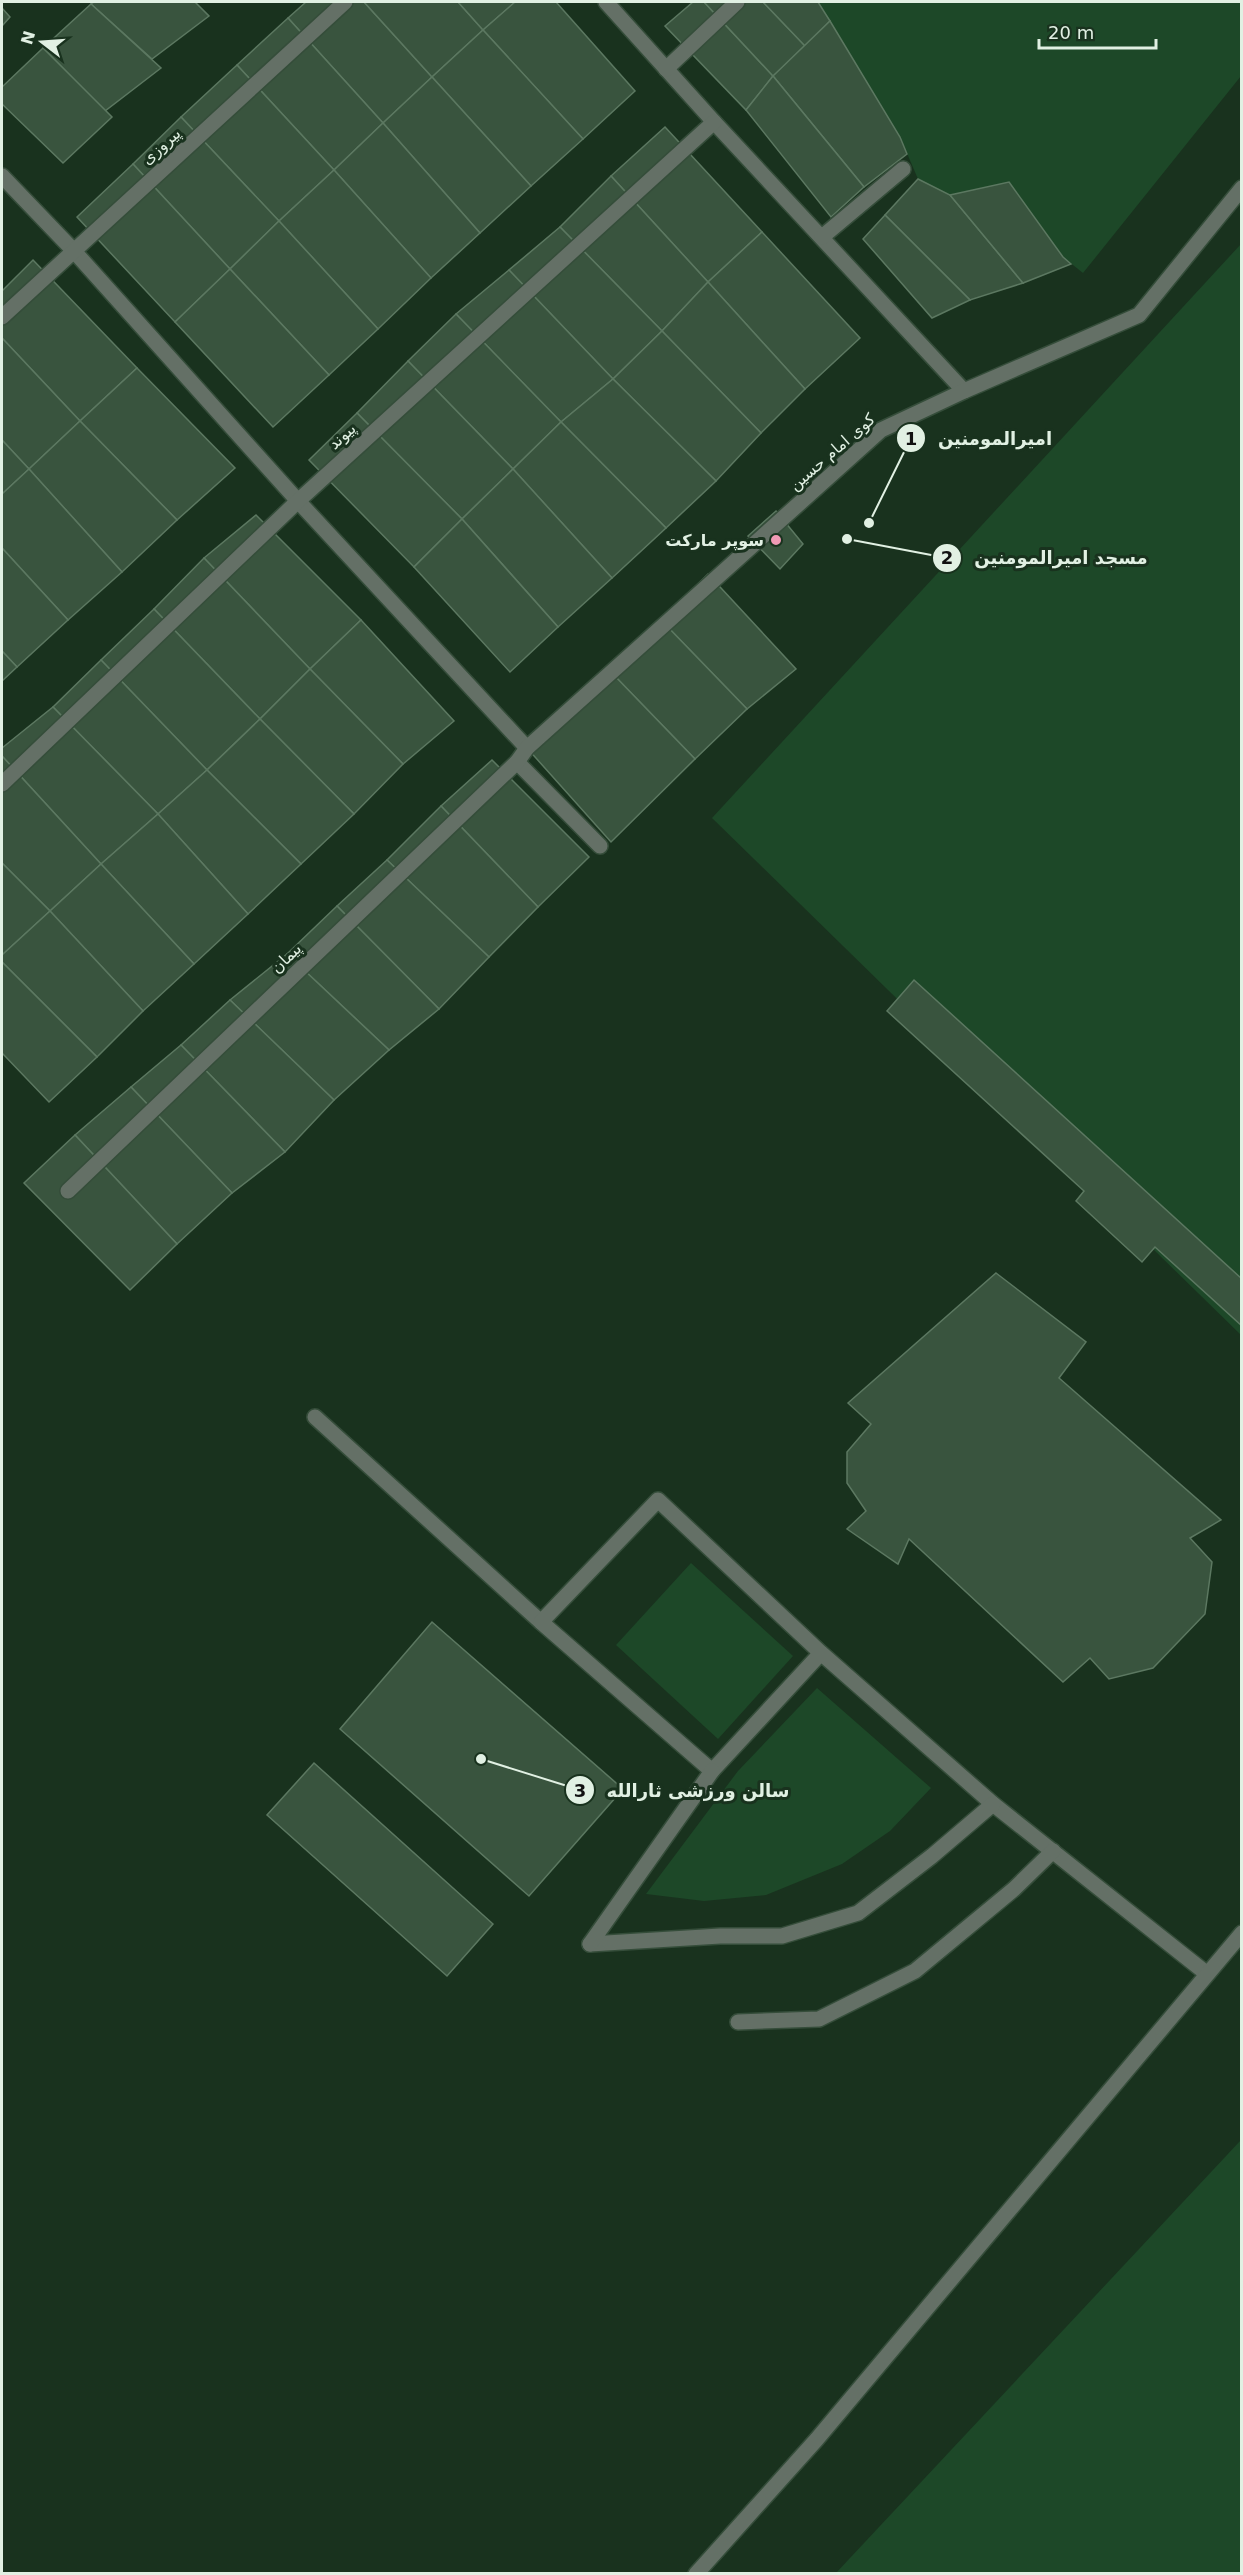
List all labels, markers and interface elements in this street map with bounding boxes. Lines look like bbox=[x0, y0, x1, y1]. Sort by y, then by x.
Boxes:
north arrow bbox=[12, 12, 72, 72]
scale bar bbox=[1039, 12, 1156, 50]
text: 20 m bbox=[1048, 22, 1094, 43]
text: N bbox=[17, 29, 39, 47]
street label: پیروزی bbox=[138, 124, 185, 169]
street label: کوی امام حسین bbox=[785, 409, 880, 495]
street label: پیوند bbox=[324, 419, 360, 454]
callout: امیرالمومنین bbox=[896, 420, 1065, 456]
text: 1 bbox=[905, 428, 917, 449]
text: امیرالمومنین bbox=[938, 428, 1052, 450]
place label: سوپر مارکت bbox=[665, 531, 764, 551]
marker: سوپر مارکت bbox=[769, 533, 783, 547]
callout: مسجد امیرالمومنین bbox=[932, 540, 1159, 576]
text: 2 bbox=[941, 547, 953, 568]
text: مسجد امیرالمومنین bbox=[974, 547, 1148, 569]
street label: پیمان bbox=[267, 939, 306, 978]
callout: سالن ورزشی ثارالله bbox=[565, 1772, 801, 1808]
text: 3 bbox=[574, 1780, 586, 1801]
text: سالن ورزشی ثارالله bbox=[607, 1780, 789, 1802]

